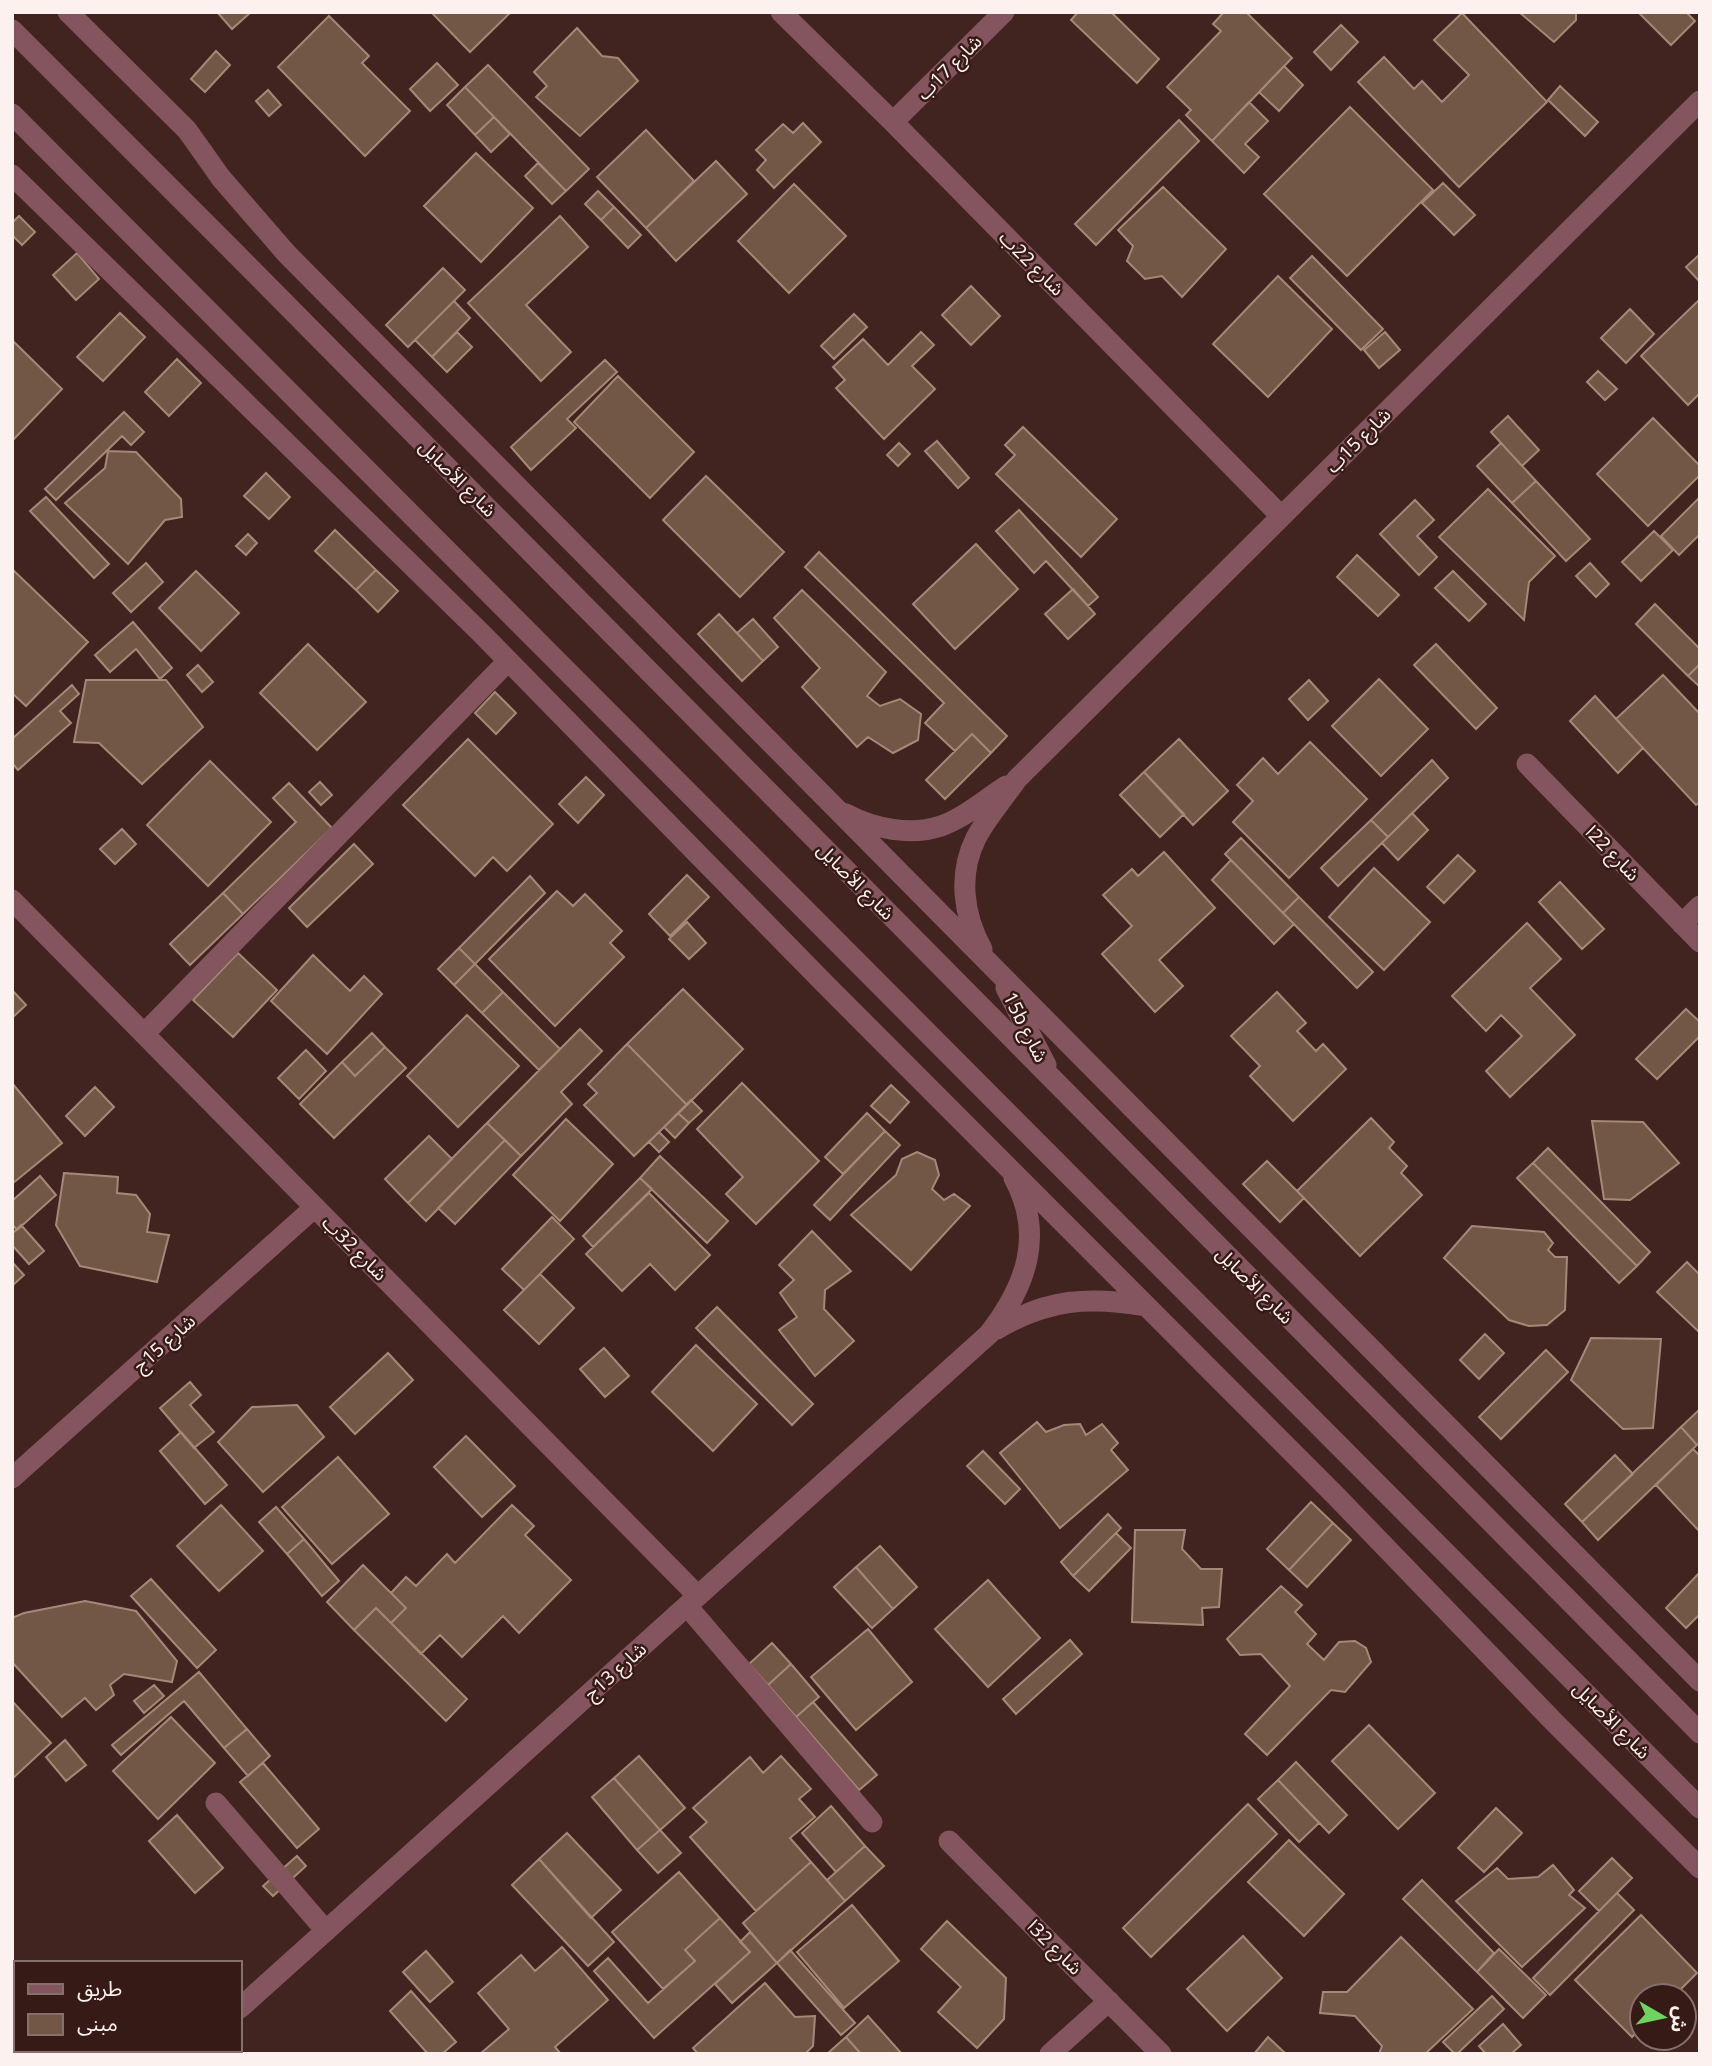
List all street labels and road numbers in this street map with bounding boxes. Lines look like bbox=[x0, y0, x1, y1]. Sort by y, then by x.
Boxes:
street label: شارع 17ب bbox=[911, 29, 988, 106]
street label: شارع 22ب bbox=[993, 225, 1070, 302]
street label: شارع 15ب bbox=[1320, 402, 1397, 479]
street label: شارع الأصايل bbox=[413, 434, 502, 523]
street label: شارع 22ا bbox=[1579, 819, 1646, 887]
street label: شارع الأصايل bbox=[811, 837, 900, 926]
street label: 15b شارع bbox=[996, 988, 1055, 1067]
street label: شارع 32ب bbox=[316, 1210, 393, 1287]
street label: شارع الأصايل bbox=[1210, 1241, 1299, 1330]
street label: شارع 15ج bbox=[127, 1308, 202, 1379]
street label: شارع 13ج bbox=[578, 1636, 653, 1707]
street label: شارع الأصايل bbox=[1567, 1676, 1656, 1765]
street label: شارع 32ا bbox=[1021, 1914, 1088, 1981]

